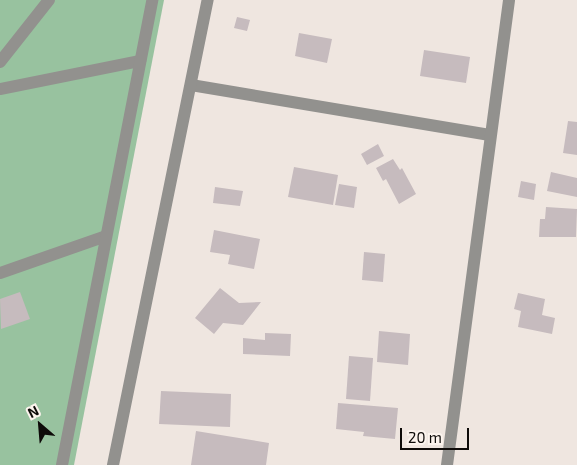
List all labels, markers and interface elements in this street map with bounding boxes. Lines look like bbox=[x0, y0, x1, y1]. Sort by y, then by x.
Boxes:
north arrow bbox=[15, 400, 65, 450]
text: N bbox=[25, 401, 41, 421]
scale bar bbox=[402, 418, 471, 450]
text: 20 m bbox=[408, 428, 442, 446]

